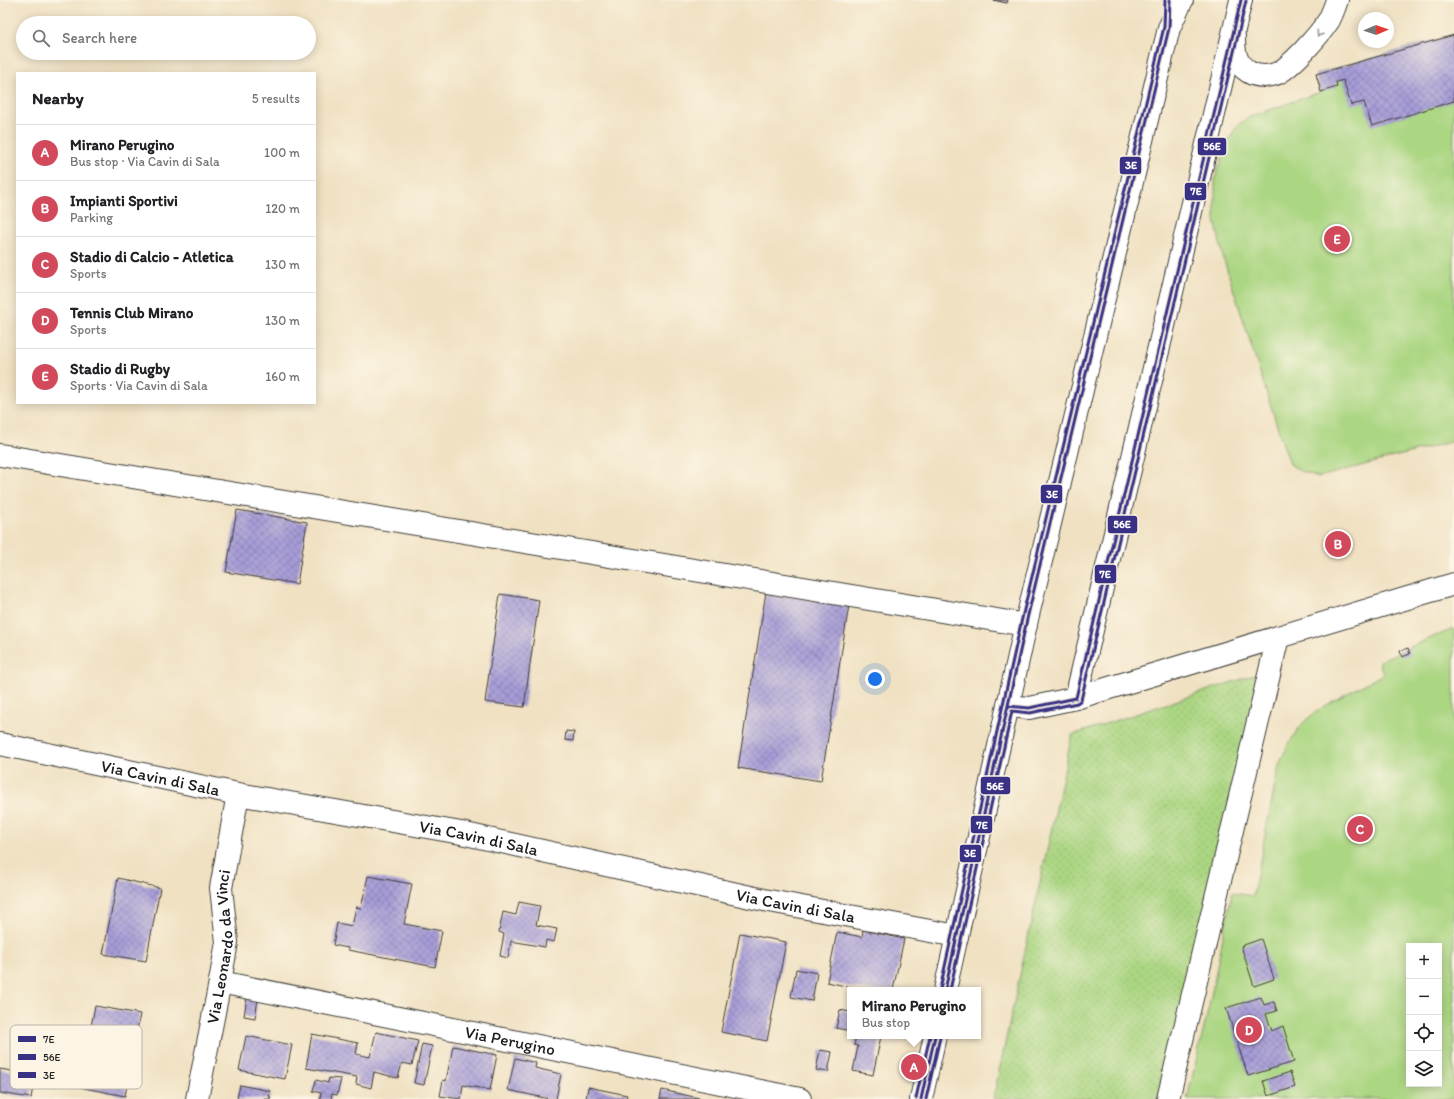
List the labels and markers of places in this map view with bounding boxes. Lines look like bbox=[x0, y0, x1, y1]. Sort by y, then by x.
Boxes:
pin: E bbox=[1324, 224, 1350, 254]
pin: B bbox=[1325, 529, 1351, 559]
pin: C bbox=[1347, 814, 1373, 844]
pin: D bbox=[1236, 1015, 1262, 1045]
pin: A bbox=[901, 1052, 927, 1082]

